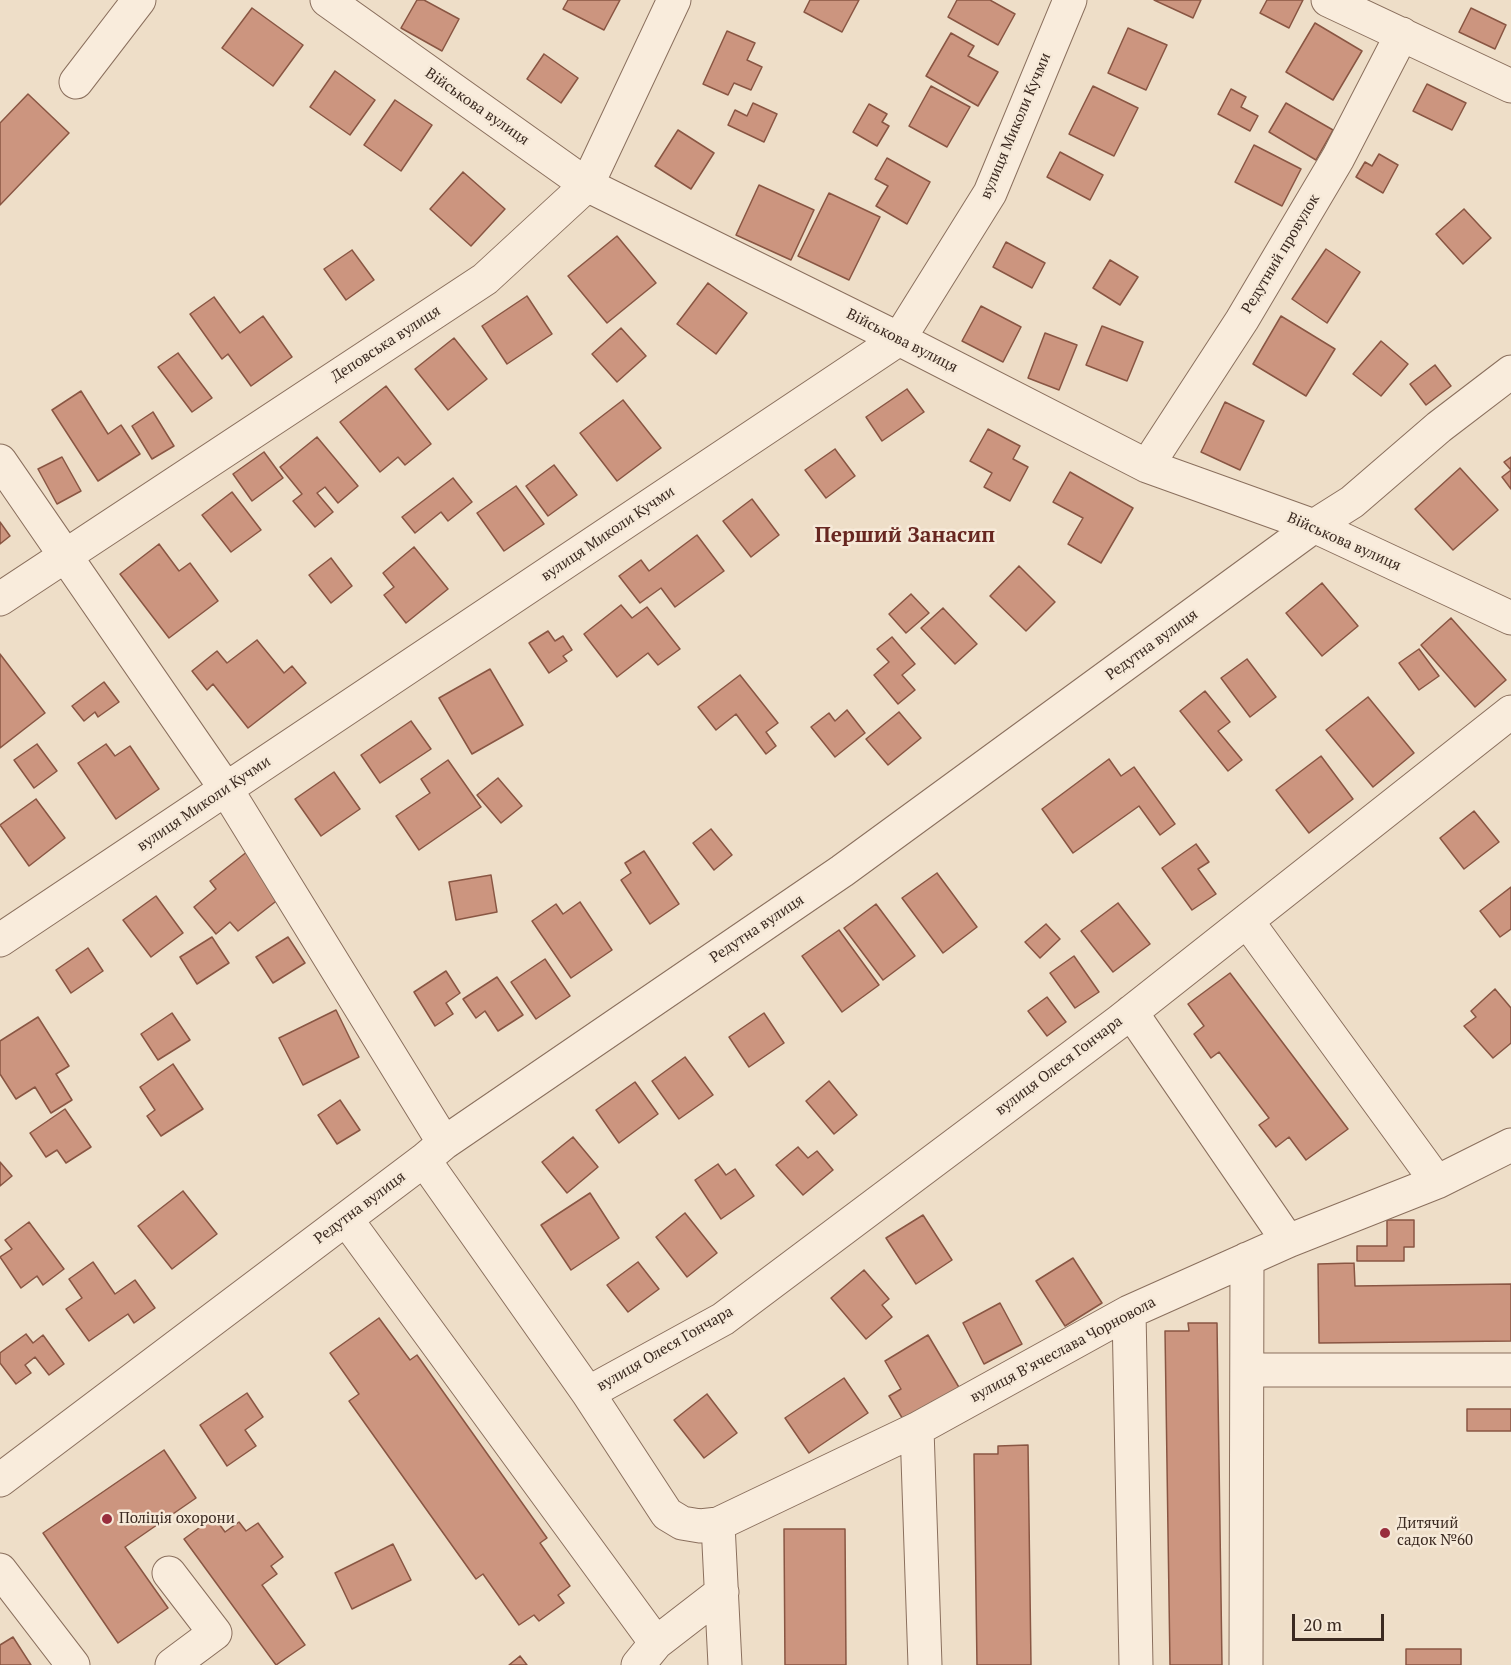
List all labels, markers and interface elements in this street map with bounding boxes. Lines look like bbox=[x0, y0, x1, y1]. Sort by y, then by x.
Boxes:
street label: вулиця Миколи Кучми bbox=[977, 50, 1055, 202]
street label: Військова вулиця bbox=[422, 64, 532, 150]
street label: Редутний провулок bbox=[1238, 191, 1324, 317]
street label: Деповська вулиця bbox=[328, 302, 444, 386]
street label: Військова вулиця bbox=[843, 305, 961, 377]
street label: вулиця Миколи Кучми bbox=[538, 483, 678, 585]
street label: Військова вулиця bbox=[1284, 509, 1404, 575]
district label: Перший Занасип bbox=[815, 523, 995, 549]
street label: Редутна вулиця bbox=[1102, 606, 1202, 684]
street label: вулиця Миколи Кучми bbox=[134, 753, 274, 855]
street label: Редутна вулиця bbox=[707, 891, 807, 967]
street label: вулиця Олеся Гончара bbox=[992, 1012, 1126, 1120]
street label: Редутна вулиця bbox=[311, 1168, 409, 1248]
street label: вулиця Вʼячеслава Чорновола bbox=[967, 1293, 1159, 1407]
street label: вулиця Олеся Гончара bbox=[594, 1303, 736, 1395]
place label: Поліція охорони bbox=[119, 1510, 235, 1528]
marker: Поліція охорони bbox=[100, 1512, 114, 1526]
place label: Дитячий садок №60 bbox=[1397, 1515, 1473, 1550]
marker: Дитячий садок №60 bbox=[1378, 1526, 1392, 1540]
scale bar bbox=[1295, 1602, 1386, 1640]
text: 20 m bbox=[1303, 1612, 1342, 1636]

